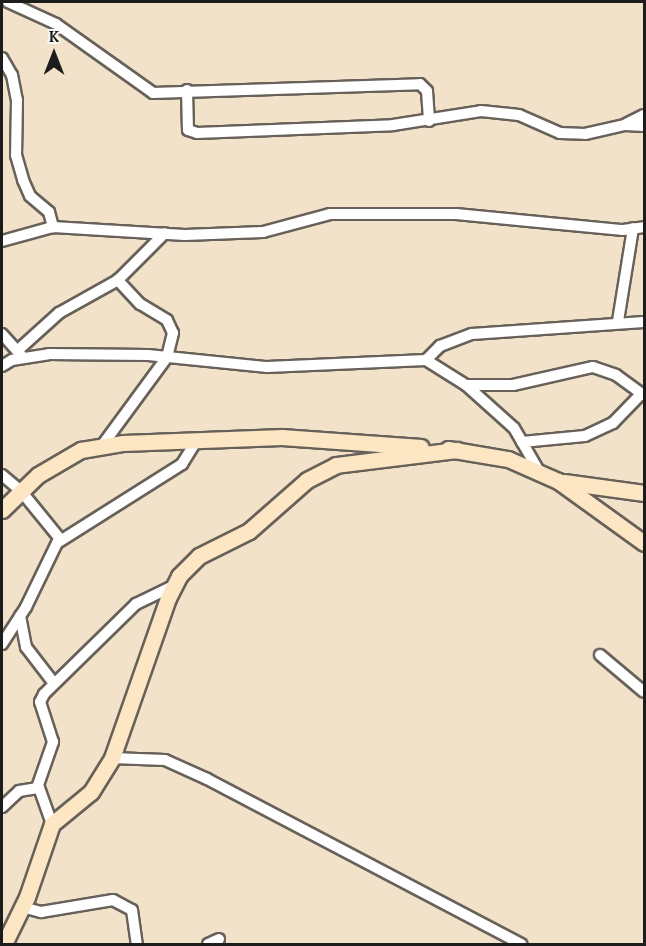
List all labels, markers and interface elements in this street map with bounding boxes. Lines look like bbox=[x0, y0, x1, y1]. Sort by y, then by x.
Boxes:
north arrow bbox=[24, 24, 84, 84]
text: K bbox=[49, 24, 59, 48]

